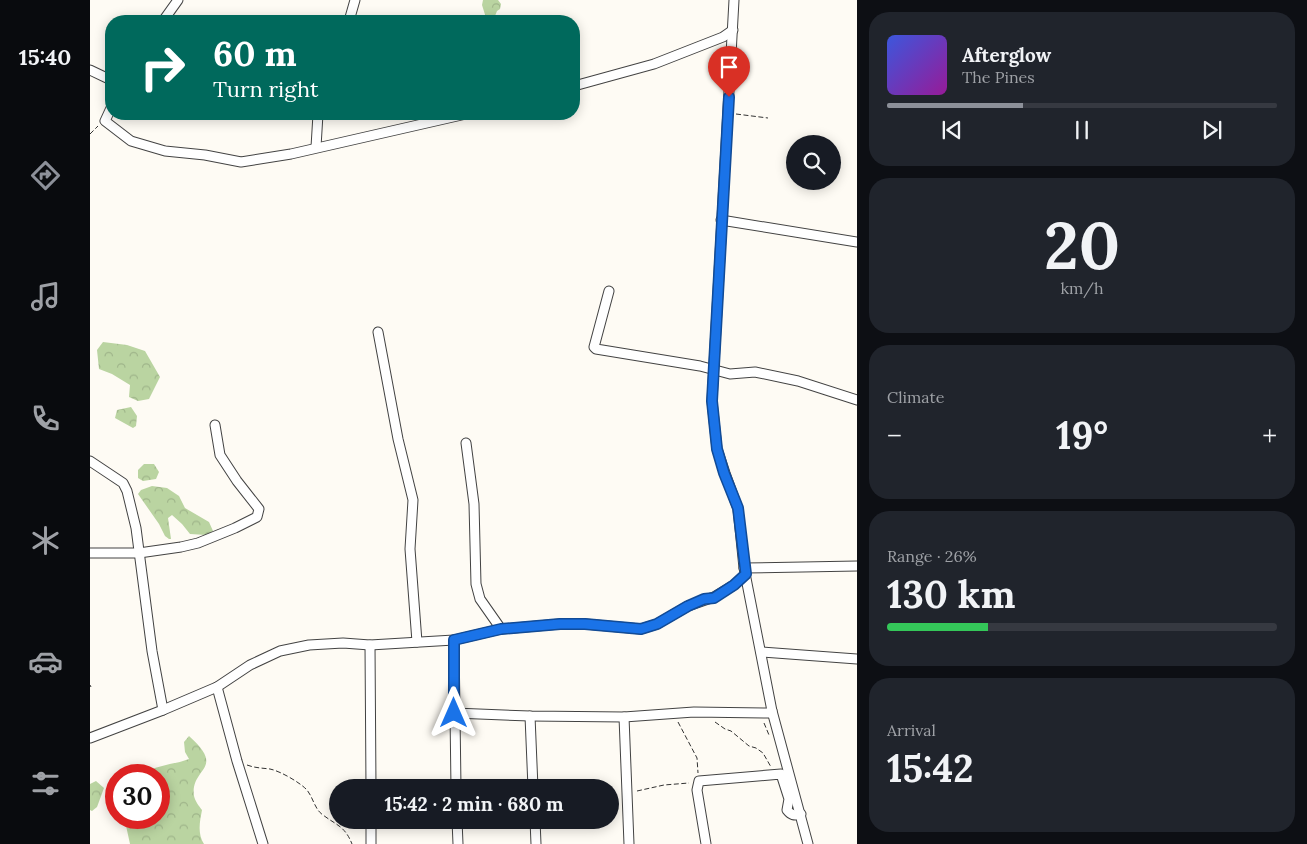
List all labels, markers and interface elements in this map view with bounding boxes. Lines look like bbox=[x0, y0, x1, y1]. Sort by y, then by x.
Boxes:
text: 60 m bbox=[213, 31, 297, 76]
icon: right bbox=[130, 35, 195, 100]
text: 15:40 bbox=[19, 43, 71, 71]
text: Afterglow bbox=[962, 43, 1051, 67]
pin bbox=[708, 46, 750, 97]
icon: arrive bbox=[715, 53, 743, 81]
text: The Pines bbox=[962, 67, 1035, 87]
text: Turn right bbox=[213, 75, 318, 103]
icon: previous bbox=[938, 116, 966, 144]
icon: pause bbox=[1068, 116, 1096, 144]
icon: next bbox=[1198, 116, 1226, 144]
map controls bbox=[786, 135, 841, 190]
button: search bbox=[786, 135, 841, 190]
icon: directions bbox=[28, 158, 63, 193]
text: 20 bbox=[1044, 204, 1120, 287]
text: km/h bbox=[1060, 278, 1104, 298]
icon: music bbox=[28, 279, 63, 314]
text: Climate bbox=[887, 387, 944, 407]
icon: phone bbox=[28, 401, 63, 436]
text: 19° bbox=[1056, 411, 1108, 459]
text: − bbox=[887, 418, 902, 454]
text: + bbox=[1262, 418, 1277, 454]
icon: climate bbox=[28, 523, 63, 558]
text: Range · 26% bbox=[887, 546, 977, 566]
text: 130 km bbox=[887, 570, 1015, 618]
icon: car bbox=[28, 644, 63, 679]
position arrow bbox=[427, 686, 479, 738]
text: Arrival bbox=[887, 720, 936, 740]
text: 15:42 bbox=[887, 744, 974, 792]
speed limit sign: 30 bbox=[105, 764, 170, 829]
icon: filters bbox=[28, 766, 63, 801]
text: 15:42 · 2 min · 680 m bbox=[384, 792, 564, 816]

